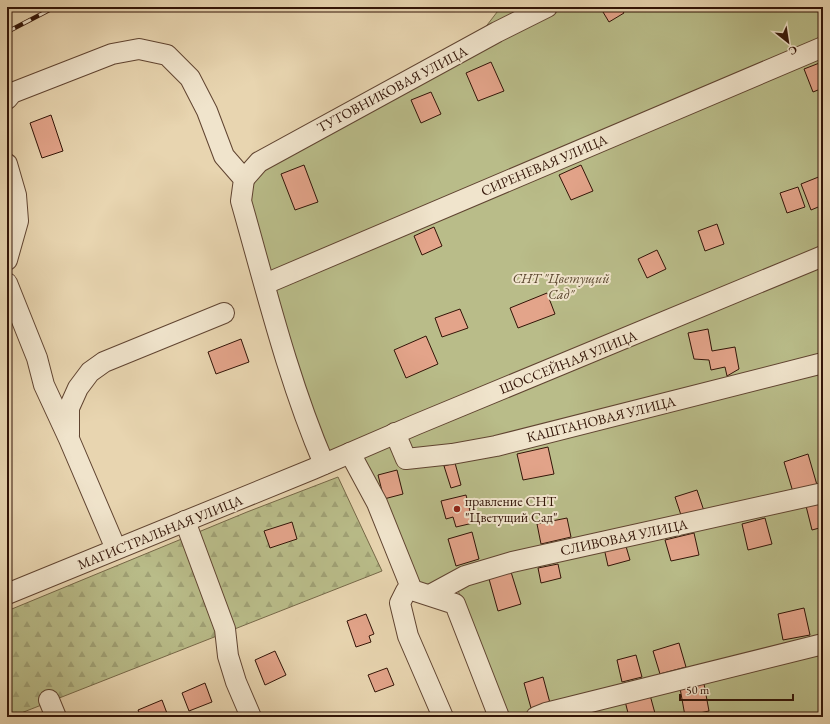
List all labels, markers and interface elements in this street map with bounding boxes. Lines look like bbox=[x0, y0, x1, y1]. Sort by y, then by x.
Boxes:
north arrow bbox=[768, 22, 808, 62]
street label: ТУТОВНИКОВАЯ УЛИЦА bbox=[314, 41, 471, 136]
text: С bbox=[786, 43, 800, 59]
street label: СИРЕНЕВАЯ УЛИЦА bbox=[478, 130, 610, 200]
park label: СНТ "Цветущий Сад" bbox=[512, 269, 610, 303]
street label: ШОССЕЙНАЯ УЛИЦА bbox=[496, 326, 640, 398]
street label: КАШТАНОВАЯ УЛИЦА bbox=[525, 392, 678, 446]
street label: МАГИСТРАЛЬНАЯ УЛИЦА bbox=[75, 490, 246, 573]
place label: правление СНТ "Цветущий Сад" bbox=[465, 492, 558, 526]
marker: правление СНТ "Цветущий Сад" bbox=[452, 504, 462, 514]
street label: СЛИВОВАЯ УЛИЦА bbox=[559, 515, 690, 559]
scale bar bbox=[680, 676, 793, 702]
text: 50 m bbox=[686, 682, 710, 698]

